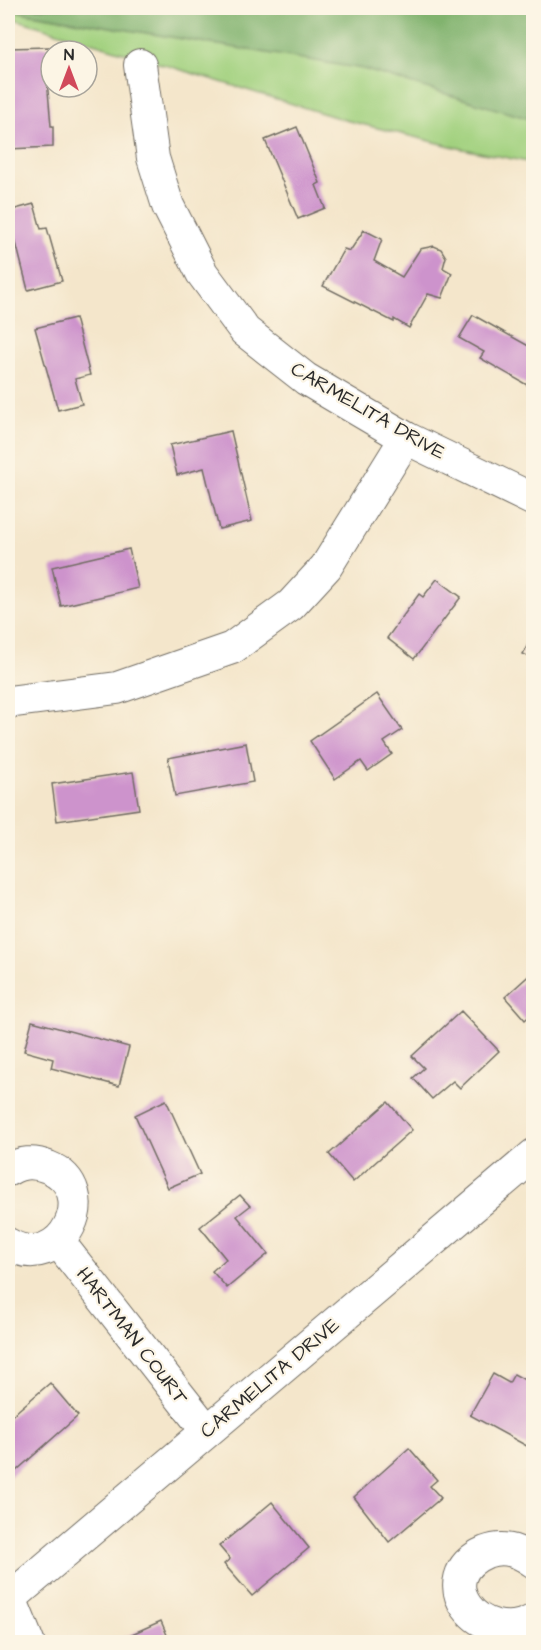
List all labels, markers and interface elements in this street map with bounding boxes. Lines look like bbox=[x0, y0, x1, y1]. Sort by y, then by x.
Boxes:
north arrow bbox=[39, 39, 99, 99]
text: N bbox=[64, 44, 74, 66]
street label: CARMELITA DRIVE bbox=[285, 355, 451, 467]
street label: HARTMAN COURT bbox=[70, 1262, 195, 1411]
street label: CARMELITA DRIVE bbox=[194, 1311, 346, 1445]

